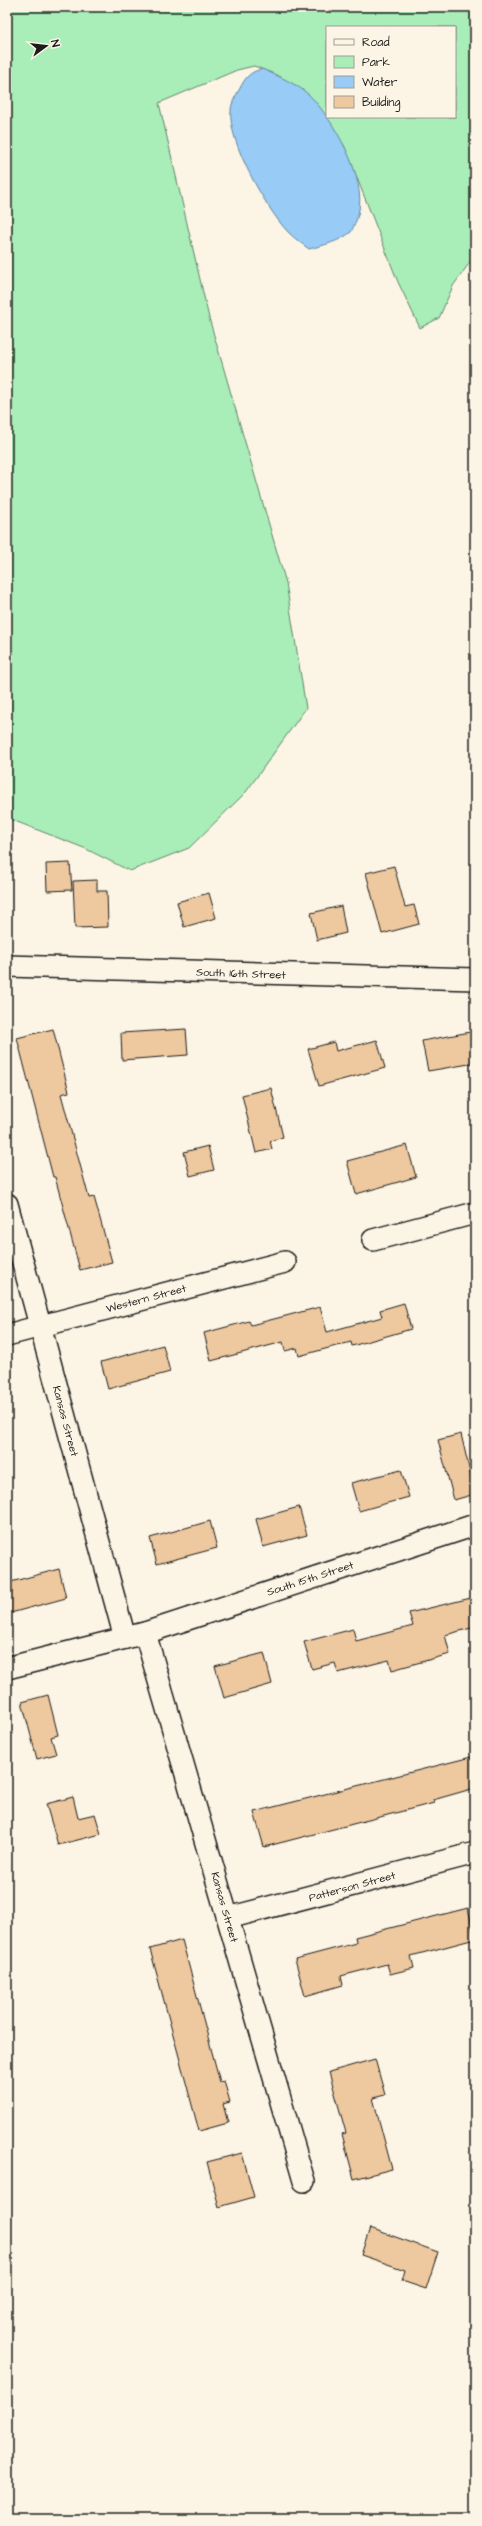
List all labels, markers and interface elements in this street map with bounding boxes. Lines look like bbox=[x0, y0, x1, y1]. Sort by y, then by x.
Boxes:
north arrow bbox=[26, 26, 66, 66]
legend bbox=[326, 26, 456, 118]
text: Road bbox=[362, 34, 390, 51]
text: N bbox=[47, 38, 63, 49]
text: Park bbox=[362, 54, 390, 71]
text: Water bbox=[362, 74, 398, 91]
text: Building bbox=[362, 94, 400, 112]
street label: South 16th Street bbox=[196, 964, 287, 983]
street label: Western Street bbox=[105, 1280, 188, 1316]
street label: Kansas Street bbox=[49, 1384, 82, 1459]
street label: South 15th Street bbox=[265, 1557, 356, 1600]
street label: Patterson Street bbox=[307, 1868, 398, 1905]
street label: Kansas Street bbox=[207, 1870, 242, 1945]

